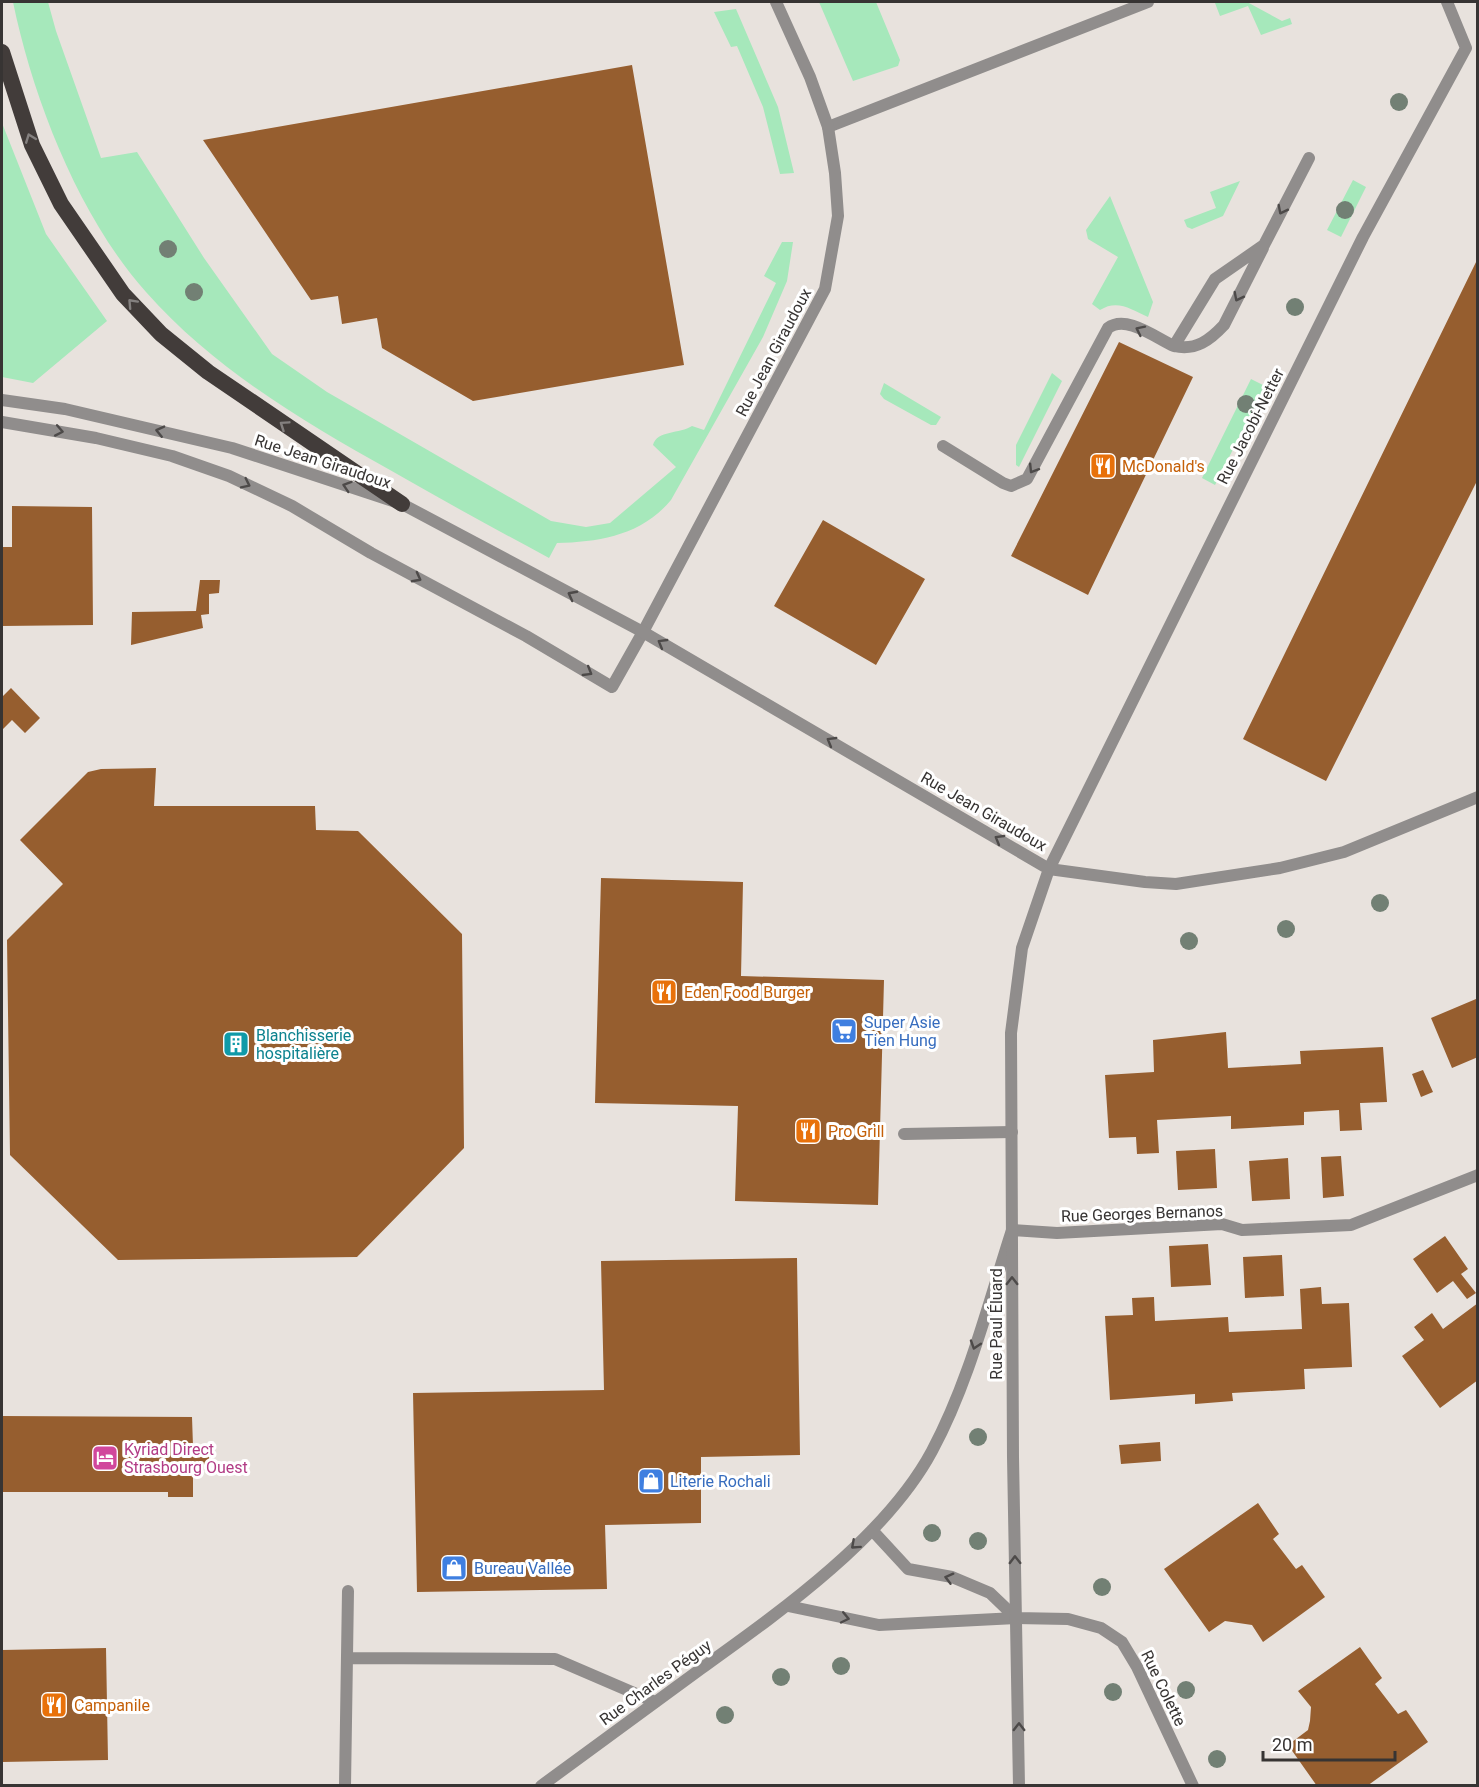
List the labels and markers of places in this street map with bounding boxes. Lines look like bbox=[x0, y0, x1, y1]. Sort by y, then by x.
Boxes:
restaurant icon: McDonald's bbox=[1088, 451, 1118, 481]
place label: McDonald's bbox=[1122, 457, 1205, 476]
restaurant icon: Eden Food Burger bbox=[649, 977, 679, 1007]
place label: Eden Food Burger bbox=[684, 983, 811, 1002]
place label: Super Asie Tien Hung bbox=[864, 1013, 940, 1050]
supermarket icon: Super Asie Tien Hung bbox=[829, 1016, 859, 1046]
place label: Blanchisserie hospitalière bbox=[256, 1026, 351, 1063]
building icon: Blanchisserie hospitalière bbox=[221, 1029, 251, 1059]
restaurant icon: Pro Grill bbox=[793, 1116, 823, 1146]
place label: Pro Grill bbox=[828, 1122, 884, 1141]
place label: Kyriad Direct Strasbourg Ouest bbox=[124, 1440, 248, 1477]
hotel icon: Kyriad Direct Strasbourg Ouest bbox=[90, 1443, 120, 1473]
shop icon: Literie Rochali bbox=[636, 1466, 666, 1496]
place label: Literie Rochali bbox=[670, 1472, 771, 1491]
shop icon: Bureau Vallée bbox=[439, 1553, 469, 1583]
place label: Bureau Vallée bbox=[474, 1559, 571, 1578]
restaurant icon: Campanile bbox=[39, 1690, 69, 1720]
place label: Campanile bbox=[74, 1696, 150, 1715]

